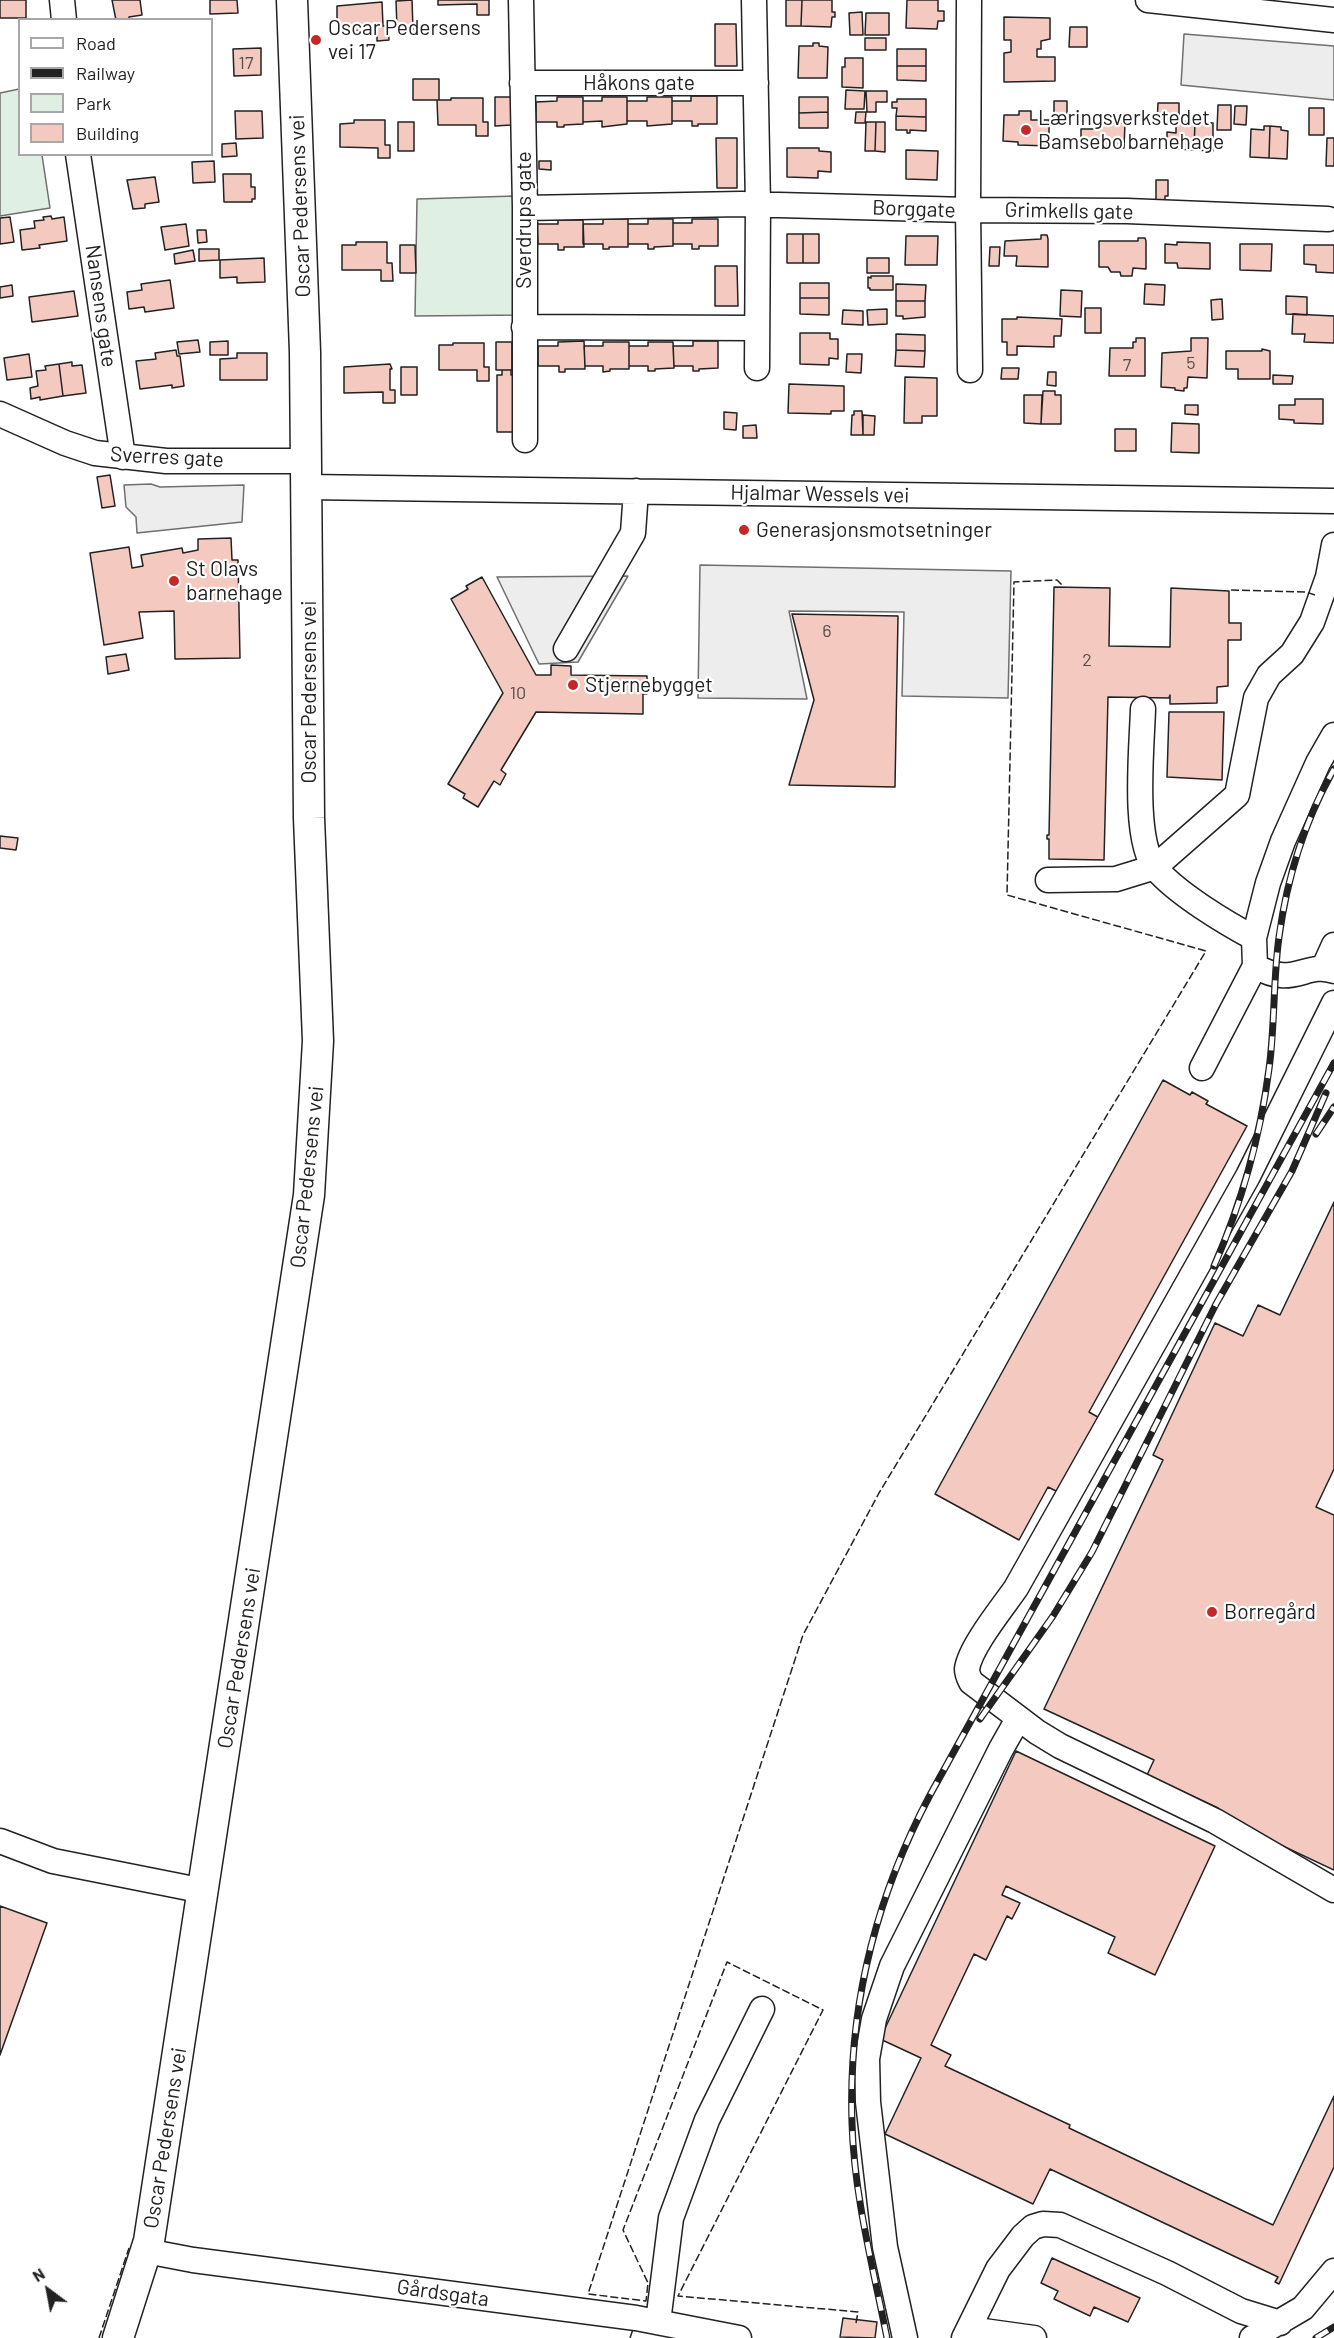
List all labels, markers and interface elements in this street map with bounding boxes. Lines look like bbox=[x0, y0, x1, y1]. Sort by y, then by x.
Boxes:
place label: Oscar Pedersens vei 17 bbox=[328, 15, 481, 65]
legend bbox=[18, 18, 213, 156]
text: Road bbox=[76, 32, 116, 54]
marker: Oscar Pedersens vei 17 bbox=[309, 33, 323, 47]
house number: 17 bbox=[239, 52, 253, 74]
text: Railway bbox=[76, 62, 135, 84]
street label: Håkons gate bbox=[583, 70, 695, 96]
text: Park bbox=[76, 92, 111, 114]
place label: Læringsverkstedet Bamsebo barnehage bbox=[1038, 105, 1224, 155]
street label: Oscar Pedersens vei bbox=[284, 114, 316, 298]
text: Building bbox=[76, 122, 139, 144]
marker: Læringsverkstedet Bamsebo barnehage bbox=[1019, 123, 1033, 137]
street label: Sverdrups gate bbox=[511, 151, 537, 289]
street label: Borggate bbox=[872, 195, 956, 223]
street label: Grimkells gate bbox=[1004, 197, 1134, 225]
street label: Nansens gate bbox=[80, 243, 122, 369]
house number: 5 bbox=[1186, 352, 1196, 374]
house number: 7 bbox=[1123, 354, 1131, 376]
street label: Sverres gate bbox=[109, 441, 225, 473]
street label: Hjalmar Wessels vei bbox=[730, 480, 910, 508]
place label: Generasjonsmotsetninger bbox=[756, 517, 992, 543]
marker: Generasjonsmotsetninger bbox=[737, 523, 751, 537]
place label: St Olavs barnehage bbox=[186, 556, 283, 606]
marker: St Olavs barnehage bbox=[167, 574, 181, 588]
street label: Oscar Pedersens vei bbox=[296, 600, 322, 784]
house number: 6 bbox=[822, 620, 832, 642]
house number: 2 bbox=[1082, 649, 1092, 671]
place label: Stjernebygget bbox=[585, 672, 713, 698]
marker: Stjernebygget bbox=[566, 678, 580, 692]
house number: 10 bbox=[510, 682, 526, 704]
street label: Oscar Pedersens vei bbox=[285, 1085, 329, 1269]
street label: Oscar Pedersens vei bbox=[212, 1566, 266, 1750]
place label: Borregård bbox=[1224, 1599, 1316, 1625]
marker: Borregård bbox=[1205, 1605, 1219, 1619]
street label: Oscar Pedersens vei bbox=[138, 2046, 192, 2230]
north arrow bbox=[18, 2260, 78, 2320]
text: N bbox=[29, 2263, 48, 2285]
street label: Gårdsgata bbox=[395, 2274, 491, 2312]

